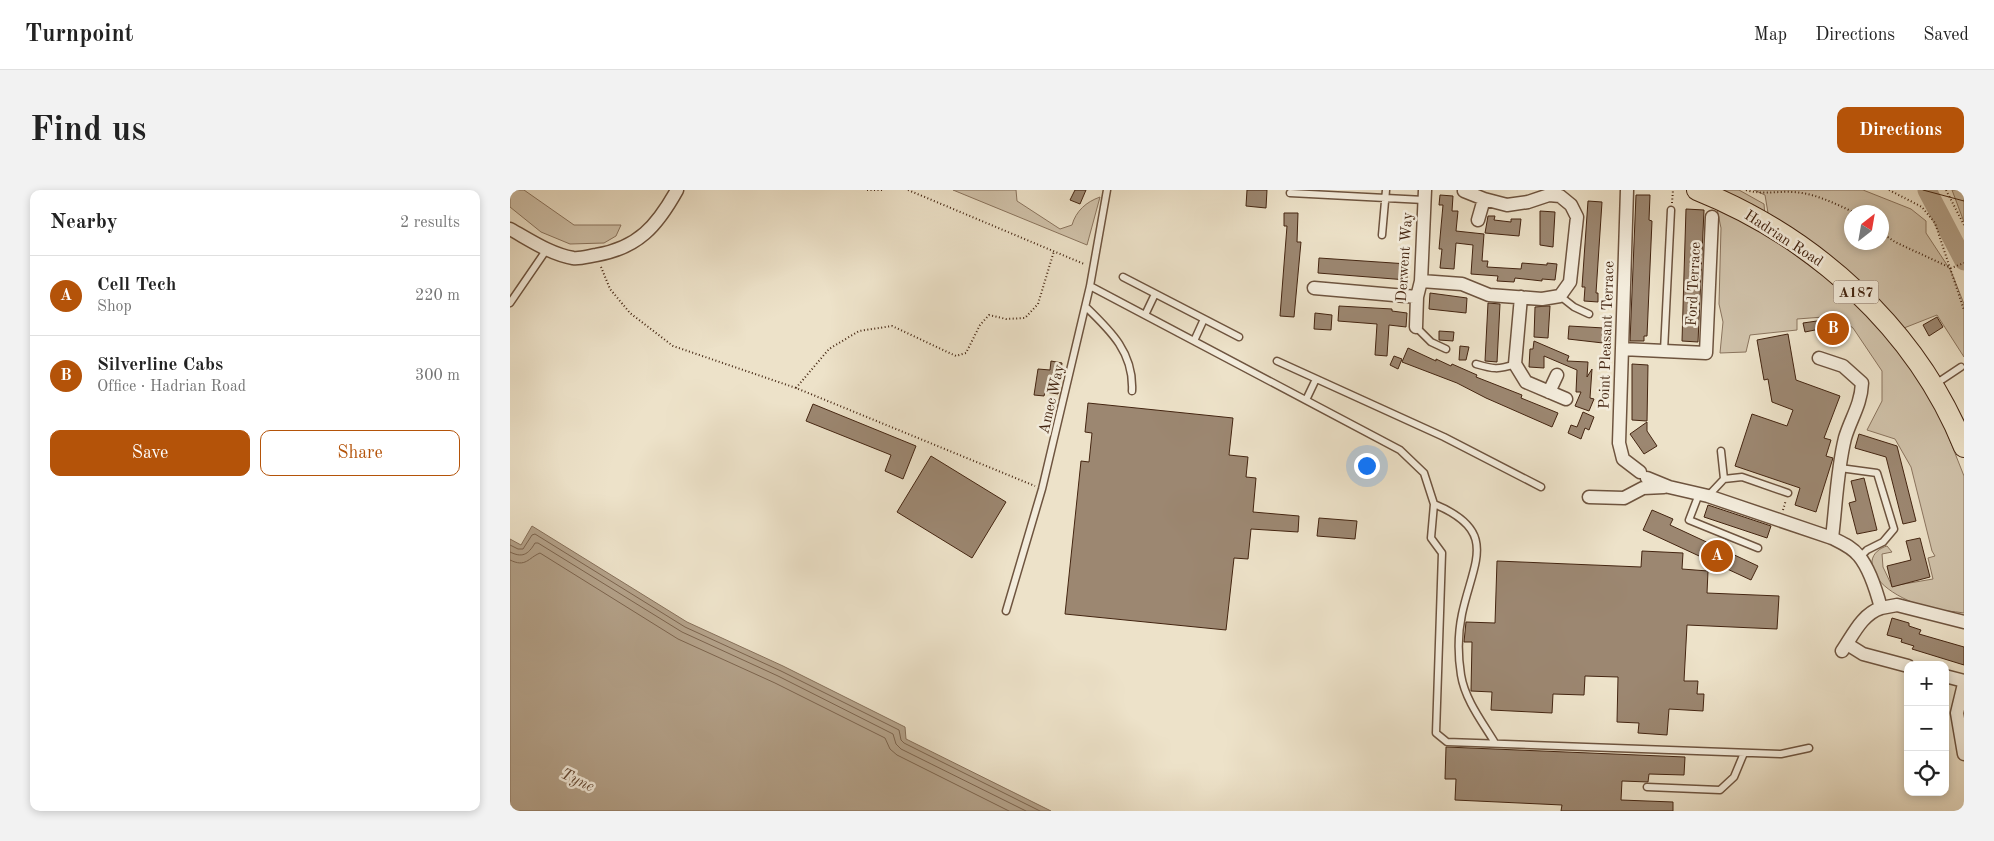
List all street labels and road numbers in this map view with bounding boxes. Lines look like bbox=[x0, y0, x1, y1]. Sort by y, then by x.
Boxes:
street label: Hadrian Road bbox=[1741, 208, 1825, 270]
street label: Derwent Way bbox=[1395, 212, 1416, 303]
street label: Ford Terrace bbox=[1685, 241, 1704, 327]
street label: Point Pleasant Terrace bbox=[1597, 261, 1618, 409]
road number: A187 bbox=[1834, 280, 1878, 304]
street label: Amec Way bbox=[1037, 363, 1068, 436]

